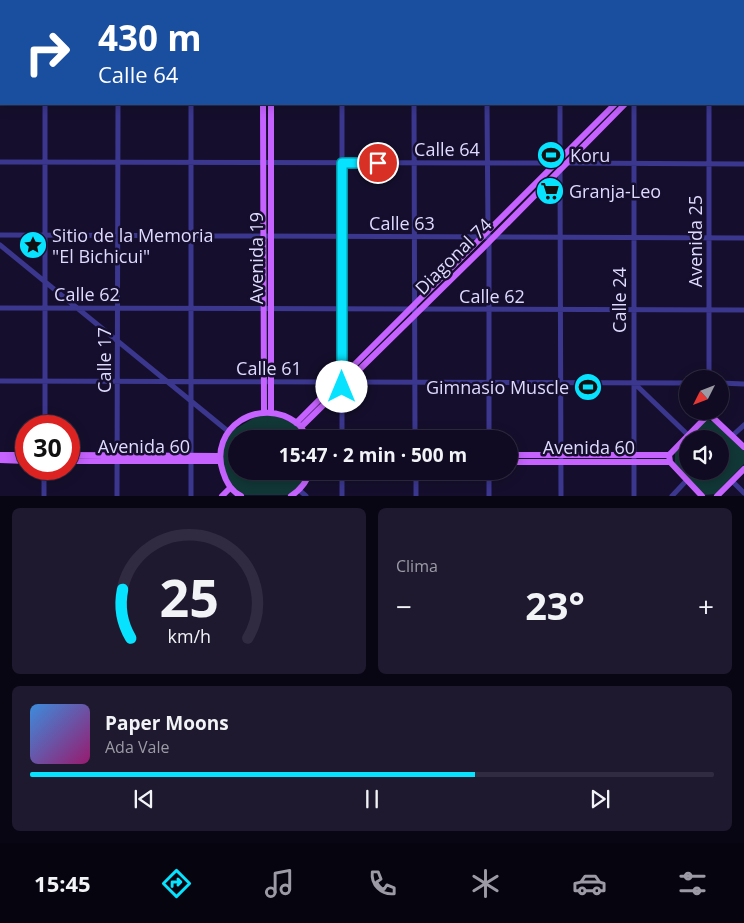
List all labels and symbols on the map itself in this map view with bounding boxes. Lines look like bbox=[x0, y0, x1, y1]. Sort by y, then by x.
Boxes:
street label: Calle 64 bbox=[414, 137, 480, 161]
sports icon: Koru bbox=[536, 140, 566, 170]
pin bbox=[357, 142, 399, 184]
place label: Koru bbox=[570, 143, 610, 167]
supermarket icon: Granja-Leo bbox=[535, 176, 565, 206]
place label: Granja-Leo bbox=[569, 179, 661, 203]
street label: Avenida 25 bbox=[683, 195, 707, 287]
street label: Calle 63 bbox=[369, 211, 435, 235]
street label: Avenida 19 bbox=[244, 212, 268, 304]
street label: Diagonal 74 bbox=[409, 212, 497, 300]
place label: Sitio de la Memoria "El Bichicui" bbox=[52, 223, 214, 268]
place icon: Sitio de la Memoria "El Bichicui" bbox=[18, 230, 48, 260]
street label: Calle 24 bbox=[607, 267, 631, 333]
street label: Calle 62 bbox=[54, 282, 120, 306]
street label: Calle 62 bbox=[459, 284, 525, 308]
street label: Calle 17 bbox=[92, 327, 116, 393]
street label: Calle 61 bbox=[236, 356, 302, 380]
position arrow bbox=[315, 360, 367, 412]
north arrow bbox=[679, 370, 729, 420]
sports icon: Gimnasio Muscle bbox=[573, 372, 603, 402]
place label: Gimnasio Muscle bbox=[426, 375, 569, 399]
speed limit sign: 30 bbox=[15, 415, 80, 480]
street label: Avenida 60 bbox=[98, 434, 190, 458]
street label: Avenida 60 bbox=[543, 435, 635, 459]

